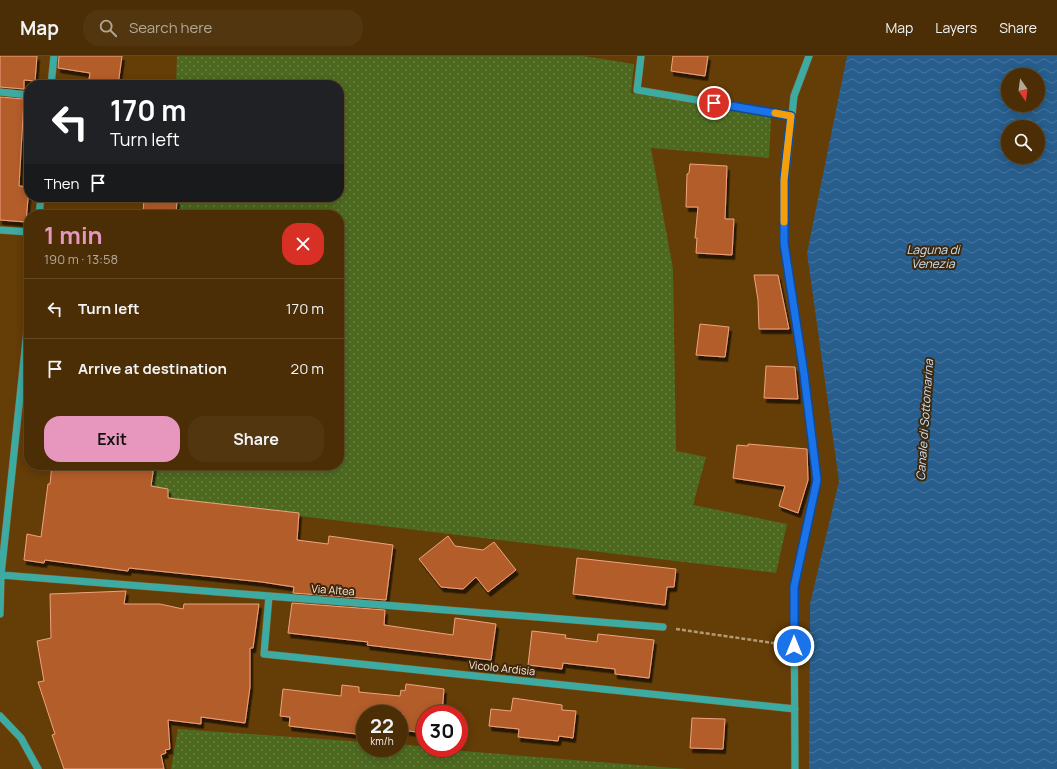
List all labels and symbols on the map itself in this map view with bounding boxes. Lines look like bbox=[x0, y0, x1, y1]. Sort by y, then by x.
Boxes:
north arrow bbox=[1001, 68, 1045, 112]
pin bbox=[697, 86, 731, 120]
water label: Laguna di Venezia bbox=[906, 241, 962, 272]
water label: Canale di Sottomarina bbox=[912, 357, 937, 481]
street label: Via Altea bbox=[311, 581, 355, 598]
position arrow bbox=[773, 625, 815, 667]
street label: Vicolo Ardisia bbox=[468, 657, 536, 678]
speed limit sign: 30 bbox=[416, 705, 468, 757]

